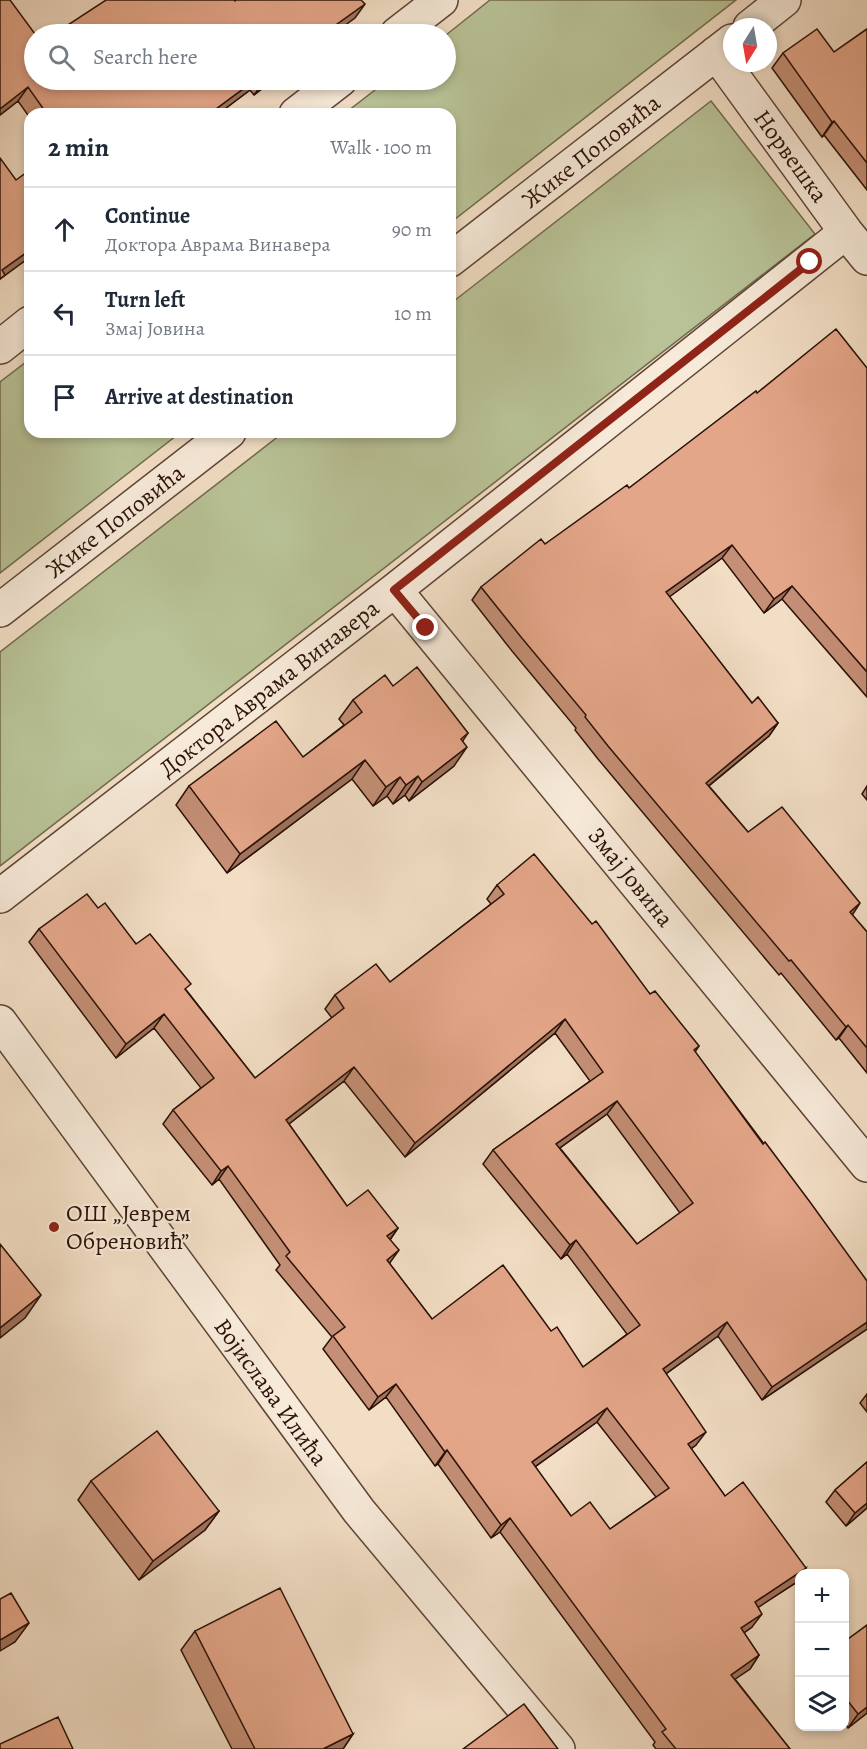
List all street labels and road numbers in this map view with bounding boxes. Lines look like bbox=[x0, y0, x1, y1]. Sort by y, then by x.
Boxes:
street label: Жике Поповића bbox=[515, 87, 667, 215]
street label: Норвешка bbox=[746, 103, 836, 209]
street label: Жике Поповића bbox=[39, 457, 191, 585]
street label: Доктора Аврама Винавера bbox=[152, 592, 386, 784]
street label: Змај Јовина bbox=[581, 820, 681, 934]
street label: Војислава Илића bbox=[207, 1312, 335, 1472]

